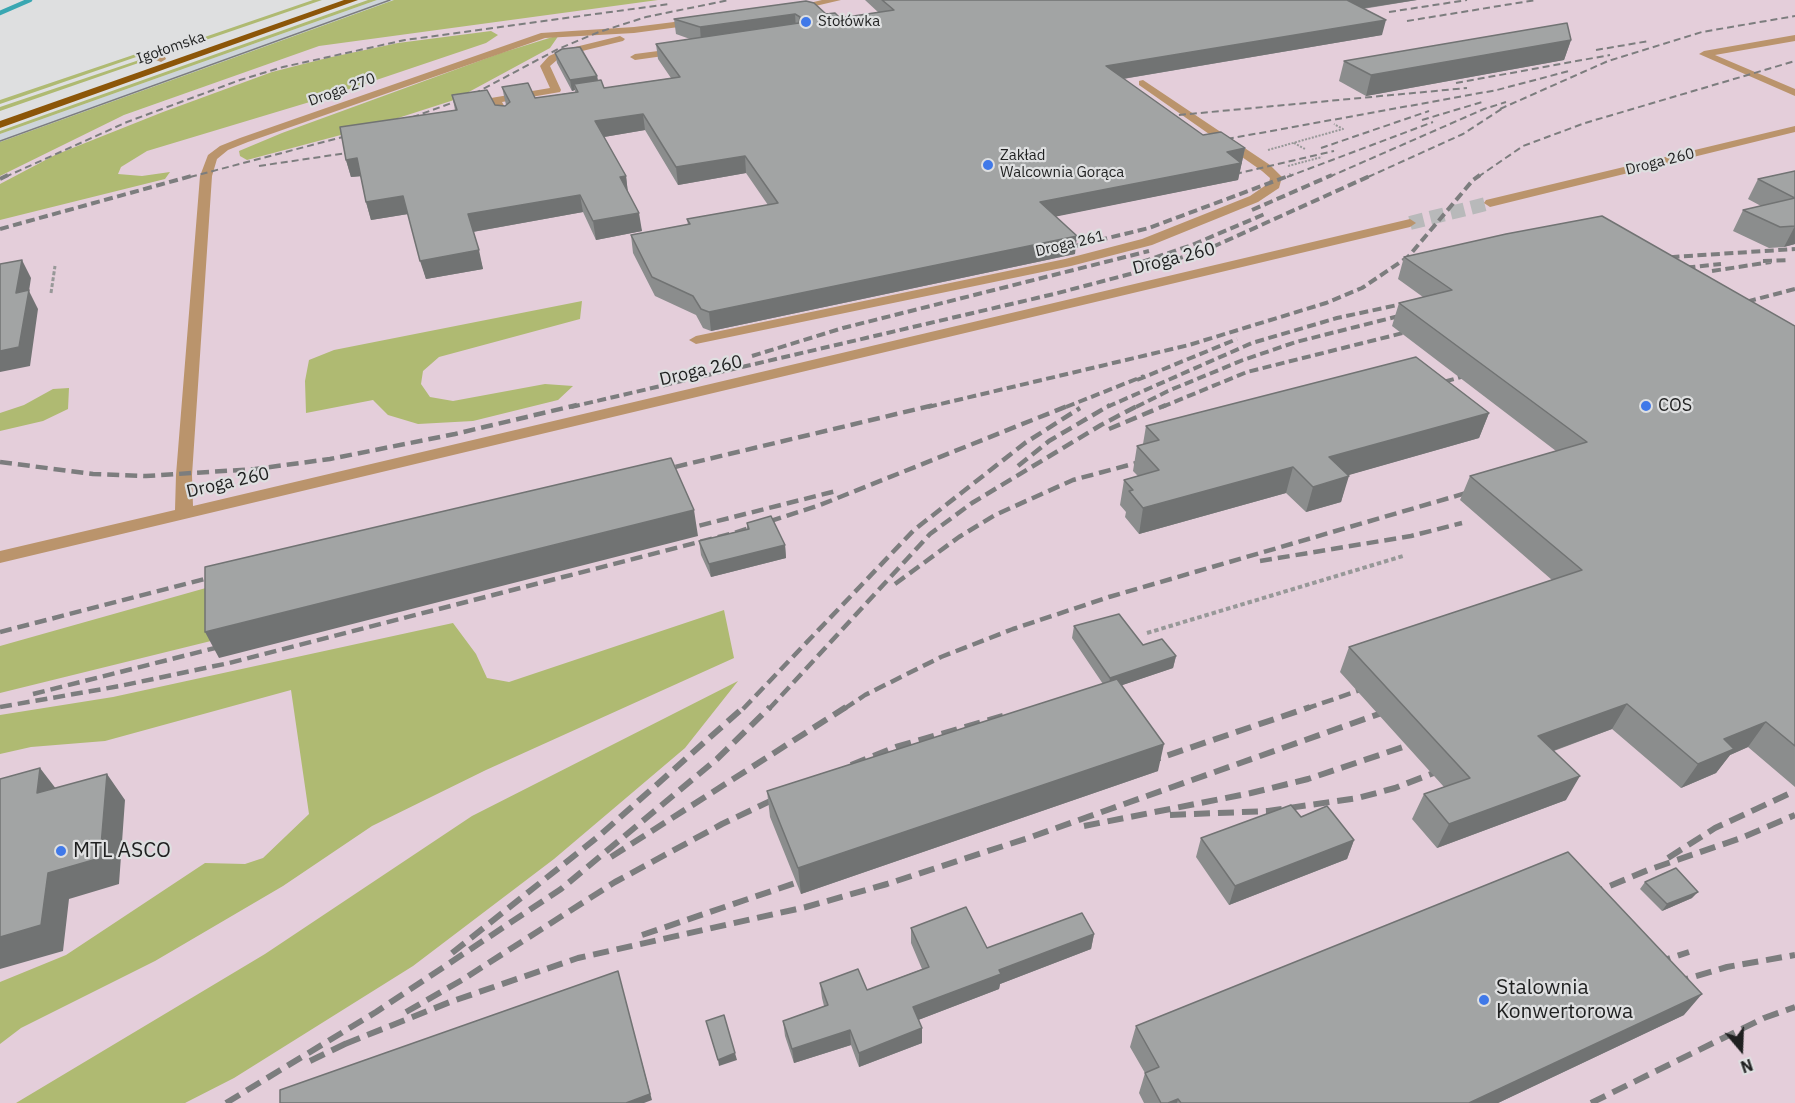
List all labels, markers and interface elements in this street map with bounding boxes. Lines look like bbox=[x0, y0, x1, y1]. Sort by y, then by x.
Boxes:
place label: Stołówka bbox=[818, 13, 880, 31]
marker: Stołówka bbox=[799, 15, 813, 29]
street label: Igołomska bbox=[134, 28, 208, 68]
street label: Droga 270 bbox=[306, 70, 378, 110]
street label: Droga 260 bbox=[1624, 145, 1696, 179]
place label: Zakład Walcownia Gorąca bbox=[1000, 147, 1124, 182]
marker: Zakład Walcownia Gorąca bbox=[981, 158, 995, 172]
street label: Droga 261 bbox=[1034, 227, 1106, 261]
street label: Droga 260 bbox=[1130, 238, 1218, 280]
street label: Droga 260 bbox=[657, 351, 745, 391]
place label: COS bbox=[1658, 395, 1692, 417]
marker: COS bbox=[1639, 399, 1653, 413]
street label: Droga 260 bbox=[184, 463, 272, 503]
place label: MTL ASCO bbox=[73, 838, 171, 864]
marker: MTL ASCO bbox=[54, 844, 68, 858]
place label: Stalownia Konwertorowa bbox=[1496, 975, 1633, 1025]
marker: Stalownia Konwertorowa bbox=[1477, 993, 1491, 1007]
north arrow bbox=[1711, 1019, 1771, 1079]
text: N bbox=[1738, 1055, 1756, 1077]

